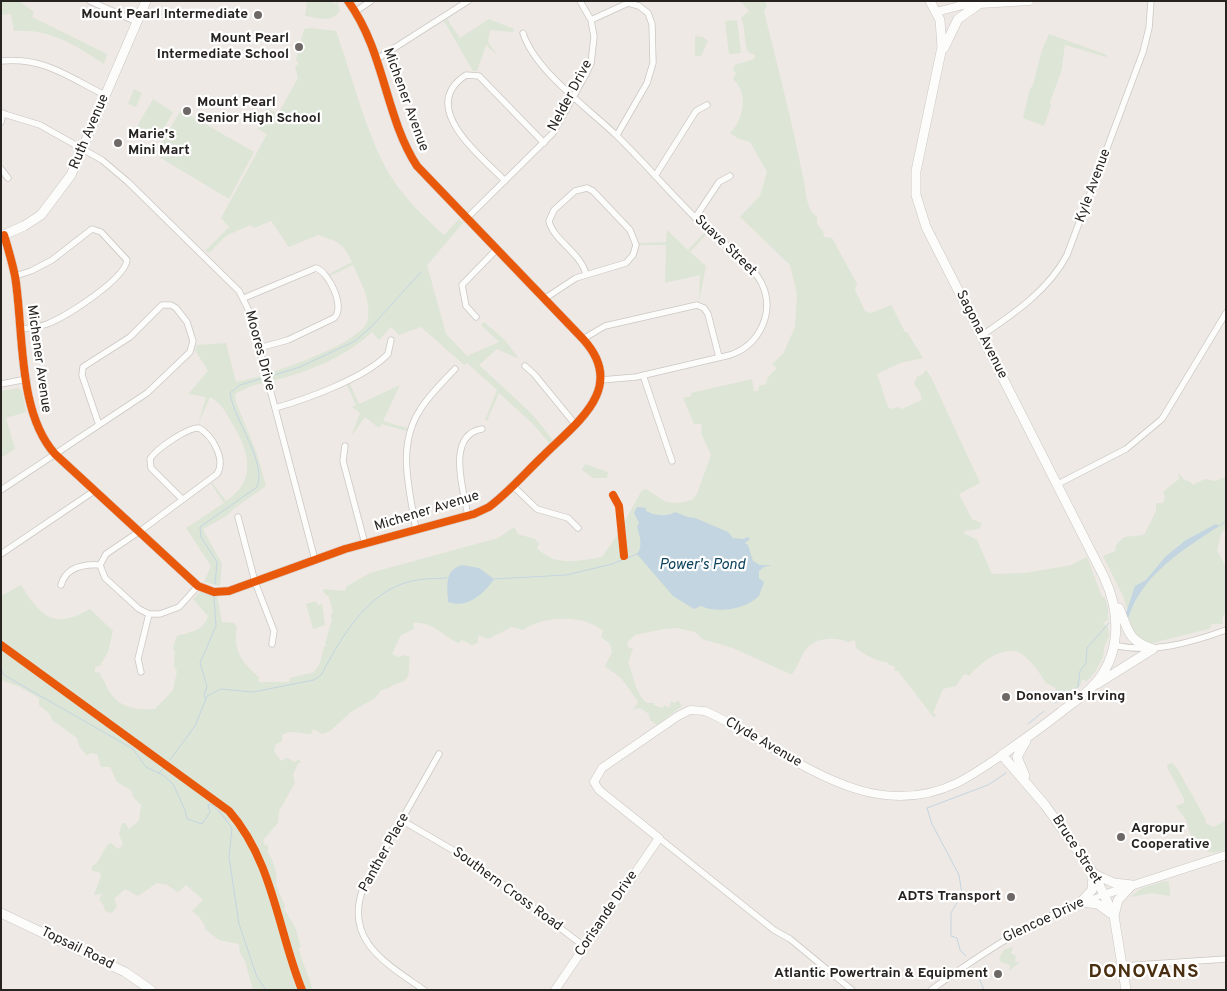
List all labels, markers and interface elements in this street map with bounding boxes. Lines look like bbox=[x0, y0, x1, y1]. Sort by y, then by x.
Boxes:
place label: Mount Pearl Intermediate bbox=[81, 7, 248, 23]
marker: Mount Pearl Intermediate bbox=[252, 9, 264, 21]
place label: Mount Pearl Intermediate School bbox=[157, 31, 289, 64]
marker: Mount Pearl Intermediate School bbox=[293, 41, 305, 53]
street label: Michener Avenue bbox=[378, 46, 432, 154]
street label: Nelder Drive bbox=[545, 57, 597, 135]
street label: Ruth Avenue bbox=[67, 92, 113, 172]
place label: Mount Pearl Senior High School bbox=[197, 95, 321, 128]
marker: Mount Pearl Senior High School bbox=[181, 105, 193, 117]
place label: Marie's Mini Mart bbox=[128, 127, 190, 160]
marker: Marie's Mini Mart bbox=[112, 137, 124, 149]
street label: Kyle Avenue bbox=[1073, 147, 1115, 225]
street label: Suave Street bbox=[690, 212, 760, 280]
street label: Sagona Avenue bbox=[952, 288, 1010, 382]
street label: Michener Avenue bbox=[22, 304, 54, 414]
street label: Moores Drive bbox=[240, 309, 278, 393]
street label: Michener Avenue bbox=[372, 488, 482, 536]
water label: Power's Pond bbox=[659, 557, 745, 575]
place label: Donovan's Irving bbox=[1016, 689, 1125, 705]
marker: Donovan's Irving bbox=[1000, 691, 1012, 703]
street label: Clyde Avenue bbox=[722, 714, 804, 772]
street label: Panther Place bbox=[356, 810, 414, 896]
street label: Bruce Street bbox=[1047, 812, 1105, 888]
place label: Agropur Cooperative bbox=[1131, 821, 1210, 854]
marker: Agropur Cooperative bbox=[1115, 831, 1127, 843]
street label: Southern Cross Road bbox=[449, 844, 565, 936]
street label: Corisande Drive bbox=[572, 868, 642, 960]
place label: ADTS Transport bbox=[898, 889, 1001, 905]
marker: ADTS Transport bbox=[1005, 891, 1017, 903]
street label: Glencoe Drive bbox=[1000, 895, 1088, 947]
street label: Topsail Road bbox=[38, 924, 116, 974]
district label: DONOVANS bbox=[1087, 962, 1201, 984]
place label: Atlantic Powertrain & Equipment bbox=[774, 966, 988, 982]
marker: Atlantic Powertrain & Equipment bbox=[992, 968, 1004, 980]

